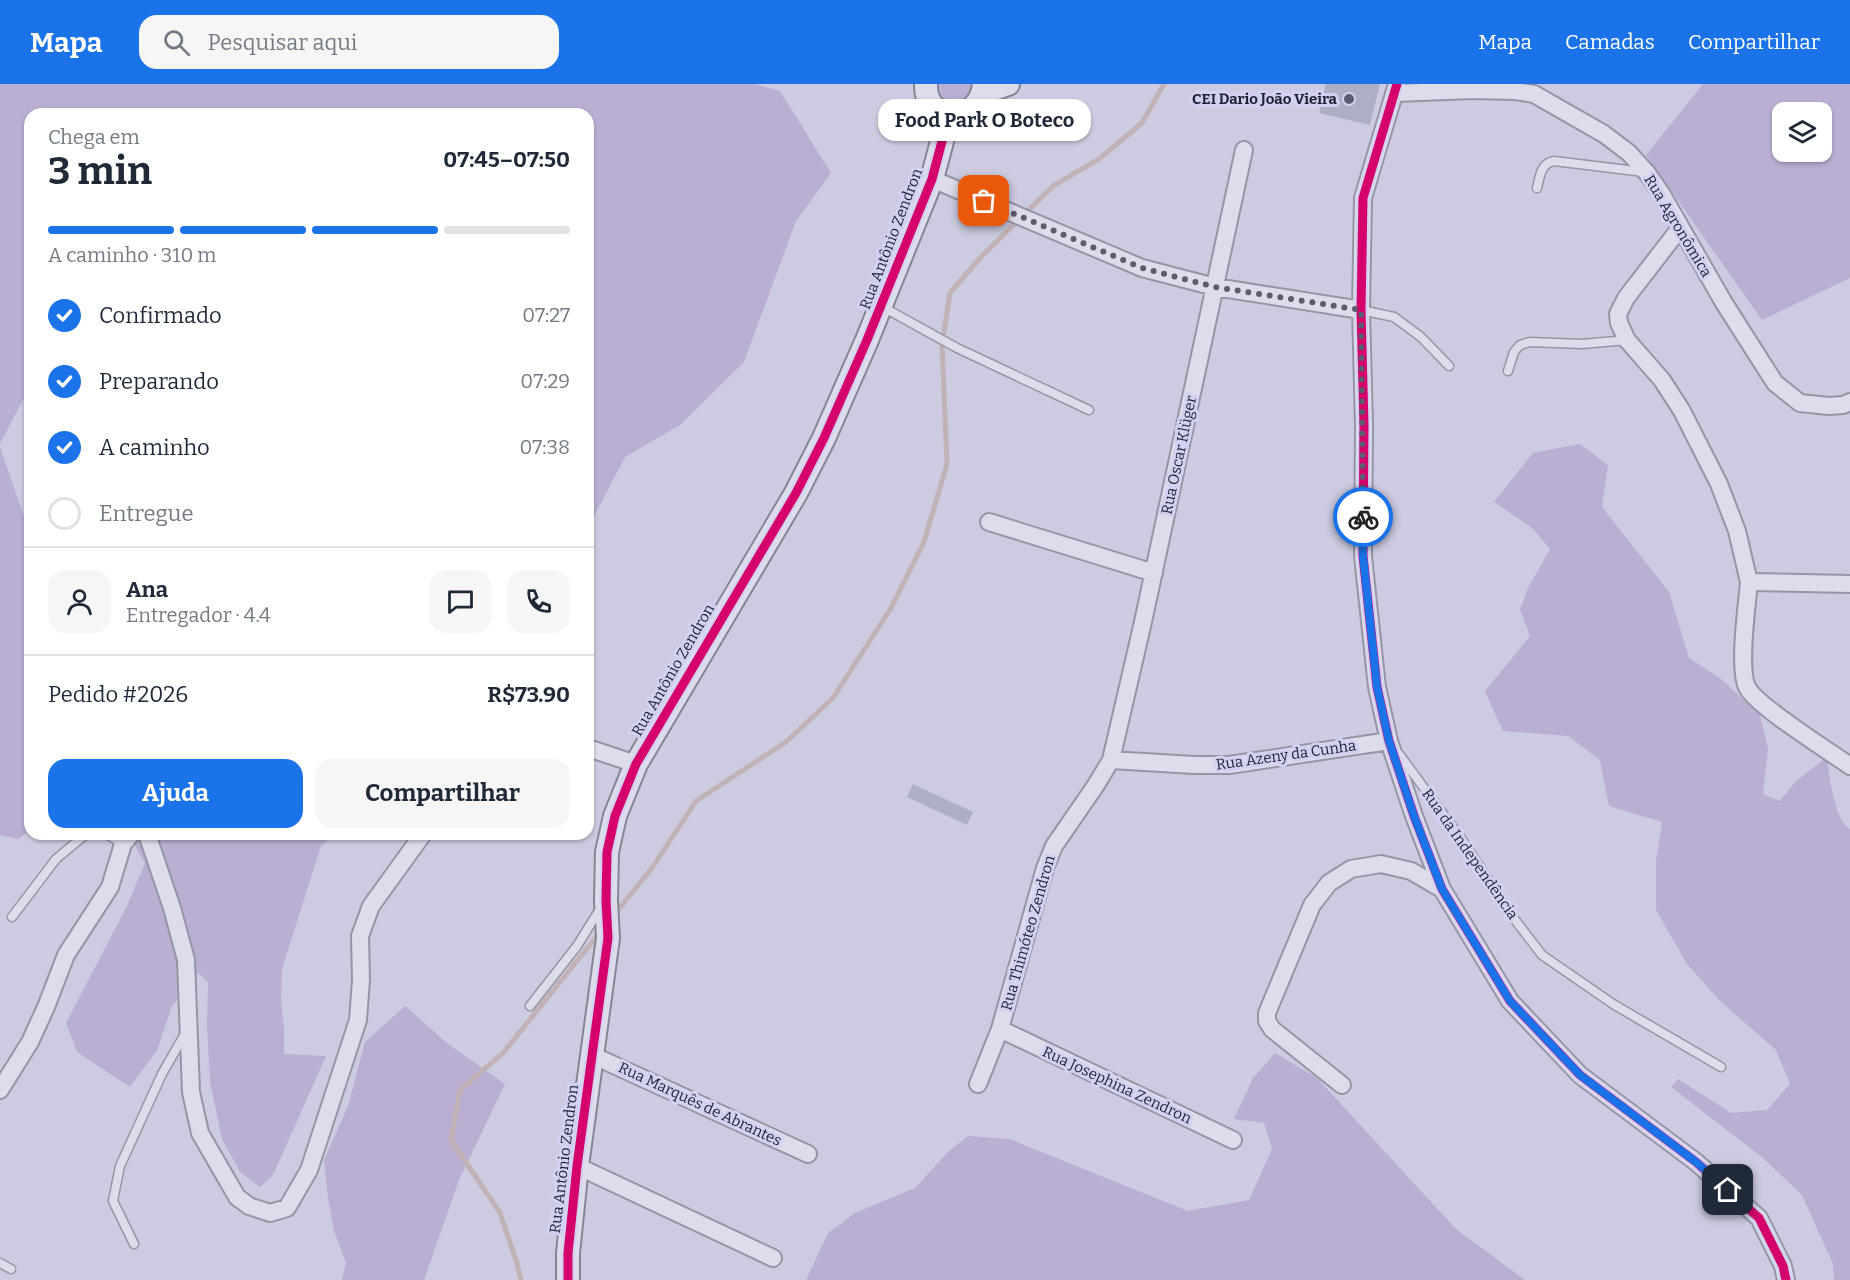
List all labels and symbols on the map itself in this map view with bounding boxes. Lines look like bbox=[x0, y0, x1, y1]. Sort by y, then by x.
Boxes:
place label: CEI Dario João Vieira bbox=[1192, 90, 1338, 108]
marker: CEI Dario João Vieira bbox=[1342, 92, 1356, 106]
callout: Food Park O Boteco bbox=[878, 99, 1090, 141]
street label: Rua Antônio Zendron bbox=[856, 166, 926, 312]
street label: Rua Agronômica bbox=[1640, 172, 1716, 280]
pin bbox=[958, 175, 1009, 226]
street label: Rua Oscar Klüger bbox=[1158, 394, 1200, 516]
courier bbox=[1333, 487, 1393, 547]
street label: Rua Antônio Zendron bbox=[628, 600, 718, 739]
street label: Rua Azeny da Cunha bbox=[1215, 736, 1357, 774]
street label: Rua da Independência bbox=[1418, 785, 1522, 923]
street label: Rua Thimóteo Zendron bbox=[997, 853, 1059, 1013]
street label: Rua Josephina Zendron bbox=[1040, 1043, 1195, 1128]
street label: Rua Marquês de Abrantes bbox=[616, 1058, 784, 1150]
street label: Rua Antônio Zendron bbox=[546, 1083, 582, 1234]
pin bbox=[1702, 1164, 1753, 1215]

